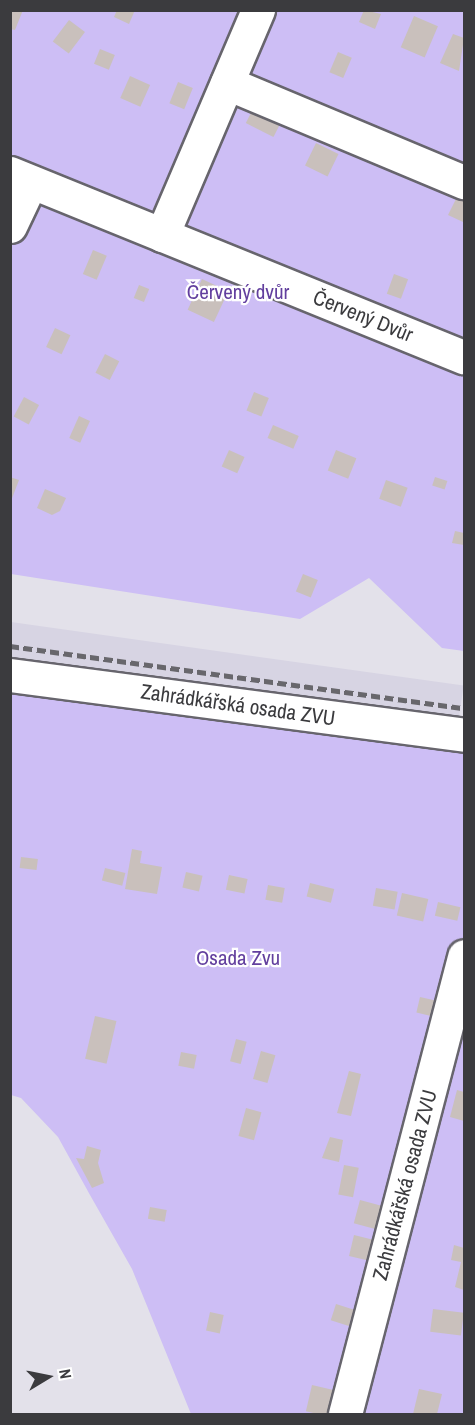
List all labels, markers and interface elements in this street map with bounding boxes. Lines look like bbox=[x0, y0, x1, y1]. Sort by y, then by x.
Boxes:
park label: Červený dvůr bbox=[187, 279, 289, 305]
street label: Červený Dvůr bbox=[309, 285, 417, 347]
street label: Zahrádkářská osada ZVU bbox=[139, 679, 337, 731]
park label: Osada Zvu bbox=[196, 945, 280, 971]
street label: Zahrádkářská osada ZVU bbox=[367, 1087, 443, 1283]
north arrow bbox=[18, 1347, 78, 1407]
text: N bbox=[54, 1367, 77, 1380]

